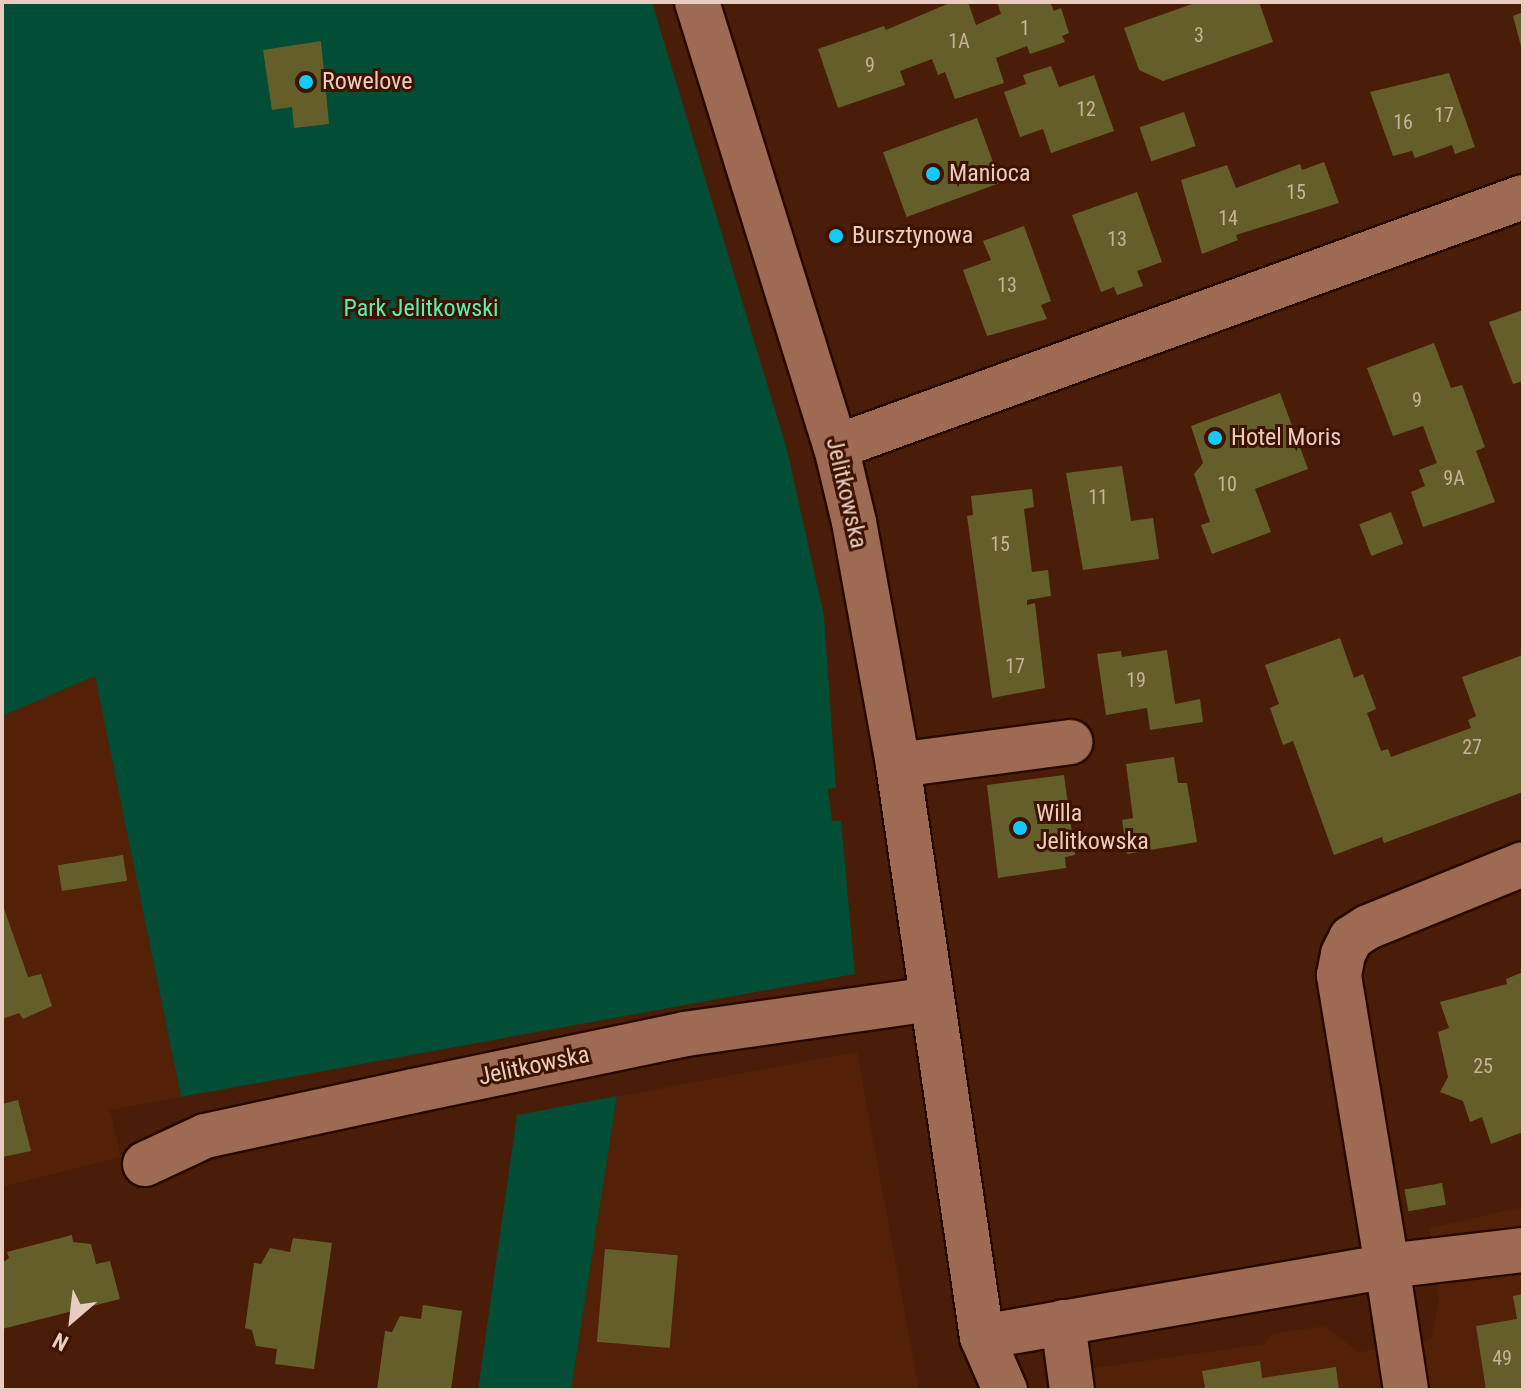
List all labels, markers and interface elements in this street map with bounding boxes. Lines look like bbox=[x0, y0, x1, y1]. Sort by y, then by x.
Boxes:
house number: 1 bbox=[1020, 16, 1030, 40]
house number: 3 bbox=[1194, 23, 1204, 47]
house number: 1A bbox=[948, 29, 970, 53]
house number: 9 bbox=[865, 53, 875, 77]
place label: Rowelove bbox=[322, 68, 412, 96]
marker: Rowelove bbox=[297, 73, 315, 91]
house number: 12 bbox=[1076, 97, 1096, 121]
house number: 17 bbox=[1434, 103, 1454, 127]
house number: 16 bbox=[1393, 110, 1413, 134]
place label: Manioca bbox=[949, 160, 1030, 188]
marker: Manioca bbox=[924, 165, 942, 183]
house number: 15 bbox=[1286, 180, 1306, 204]
house number: 14 bbox=[1218, 206, 1238, 230]
place label: Bursztynowa bbox=[852, 222, 973, 250]
marker: Bursztynowa bbox=[827, 227, 845, 245]
house number: 13 bbox=[1107, 227, 1127, 251]
house number: 13 bbox=[997, 273, 1017, 297]
park label: Park Jelitkowski bbox=[343, 295, 499, 323]
house number: 9 bbox=[1412, 388, 1422, 412]
place label: Hotel Moris bbox=[1231, 424, 1341, 452]
marker: Hotel Moris bbox=[1206, 429, 1224, 447]
street label: Jelitkowska bbox=[819, 435, 873, 551]
house number: 9A bbox=[1443, 466, 1465, 490]
house number: 10 bbox=[1217, 472, 1237, 496]
house number: 11 bbox=[1088, 485, 1108, 509]
house number: 15 bbox=[990, 532, 1010, 556]
house number: 17 bbox=[1005, 654, 1025, 678]
house number: 19 bbox=[1126, 668, 1146, 692]
house number: 27 bbox=[1462, 735, 1482, 759]
place label: Willa Jelitkowska bbox=[1036, 800, 1149, 856]
marker: Willa Jelitkowska bbox=[1011, 819, 1029, 837]
street label: Jelitkowska bbox=[476, 1040, 592, 1092]
house number: 25 bbox=[1473, 1054, 1493, 1078]
north arrow bbox=[32, 1280, 112, 1360]
text: N bbox=[49, 1327, 72, 1356]
house number: 49 bbox=[1492, 1346, 1512, 1370]

